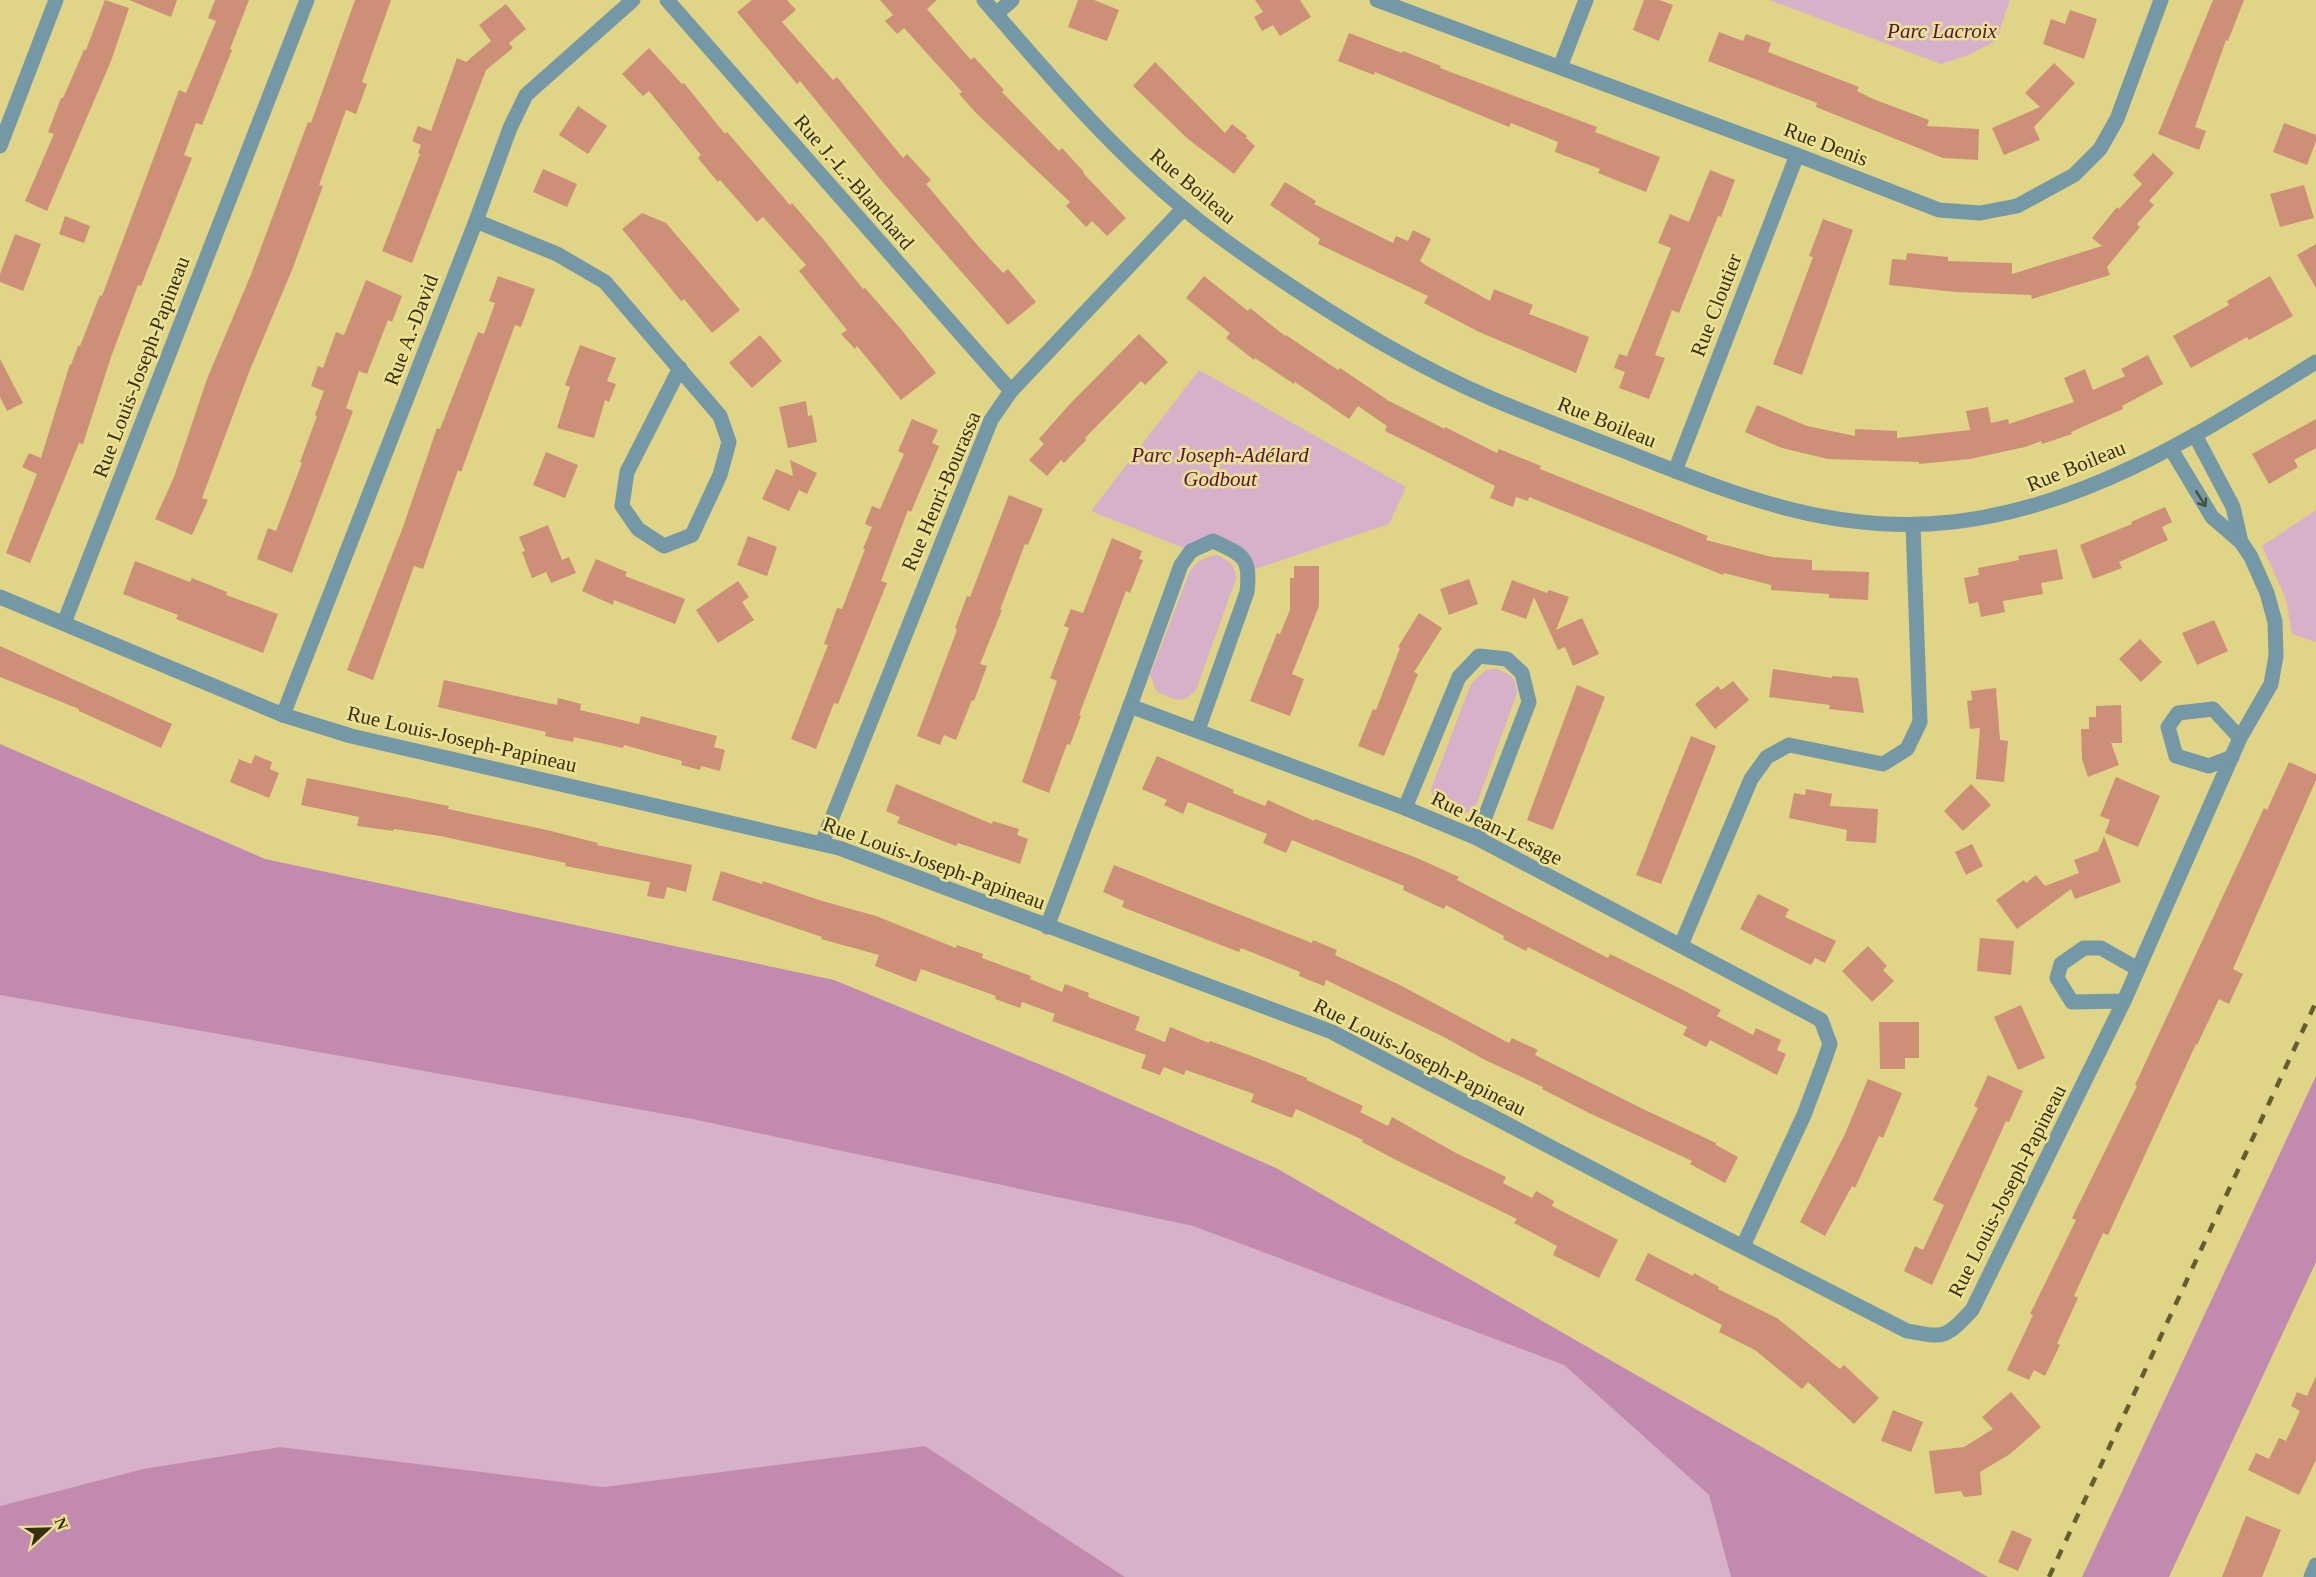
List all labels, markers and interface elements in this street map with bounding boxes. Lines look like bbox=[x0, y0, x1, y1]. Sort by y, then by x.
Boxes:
park label: Parc Lacroix bbox=[1886, 19, 1998, 43]
street label: Rue J.-L.-Blanchard bbox=[789, 110, 919, 255]
street label: Rue Denis bbox=[1781, 117, 1871, 171]
street label: Rue Boileau bbox=[1145, 143, 1241, 229]
street label: Rue Cloutier bbox=[1685, 250, 1747, 360]
street label: Rue Louis-Joseph-Papineau bbox=[88, 253, 194, 481]
street label: Rue A.-David bbox=[379, 271, 443, 389]
street label: Rue Boileau bbox=[1554, 391, 1660, 453]
street label: Rue Henri-Bourassa bbox=[897, 407, 986, 574]
street label: Rue Boileau bbox=[2023, 435, 2129, 497]
park label: Parc Joseph-Adélard Godbout bbox=[1130, 443, 1309, 491]
one-way arrow bbox=[2196, 490, 2208, 507]
street label: Rue Louis-Joseph-Papineau bbox=[345, 701, 580, 777]
street label: Rue Jean-Lesage bbox=[1428, 786, 1566, 870]
street label: Rue Louis-Joseph-Papineau bbox=[819, 812, 1049, 915]
street label: Rue Louis-Joseph-Papineau bbox=[1310, 993, 1531, 1121]
street label: Rue Louis-Joseph-Papineau bbox=[1943, 1080, 2071, 1301]
north arrow bbox=[18, 1499, 78, 1559]
text: N bbox=[51, 1515, 72, 1533]

